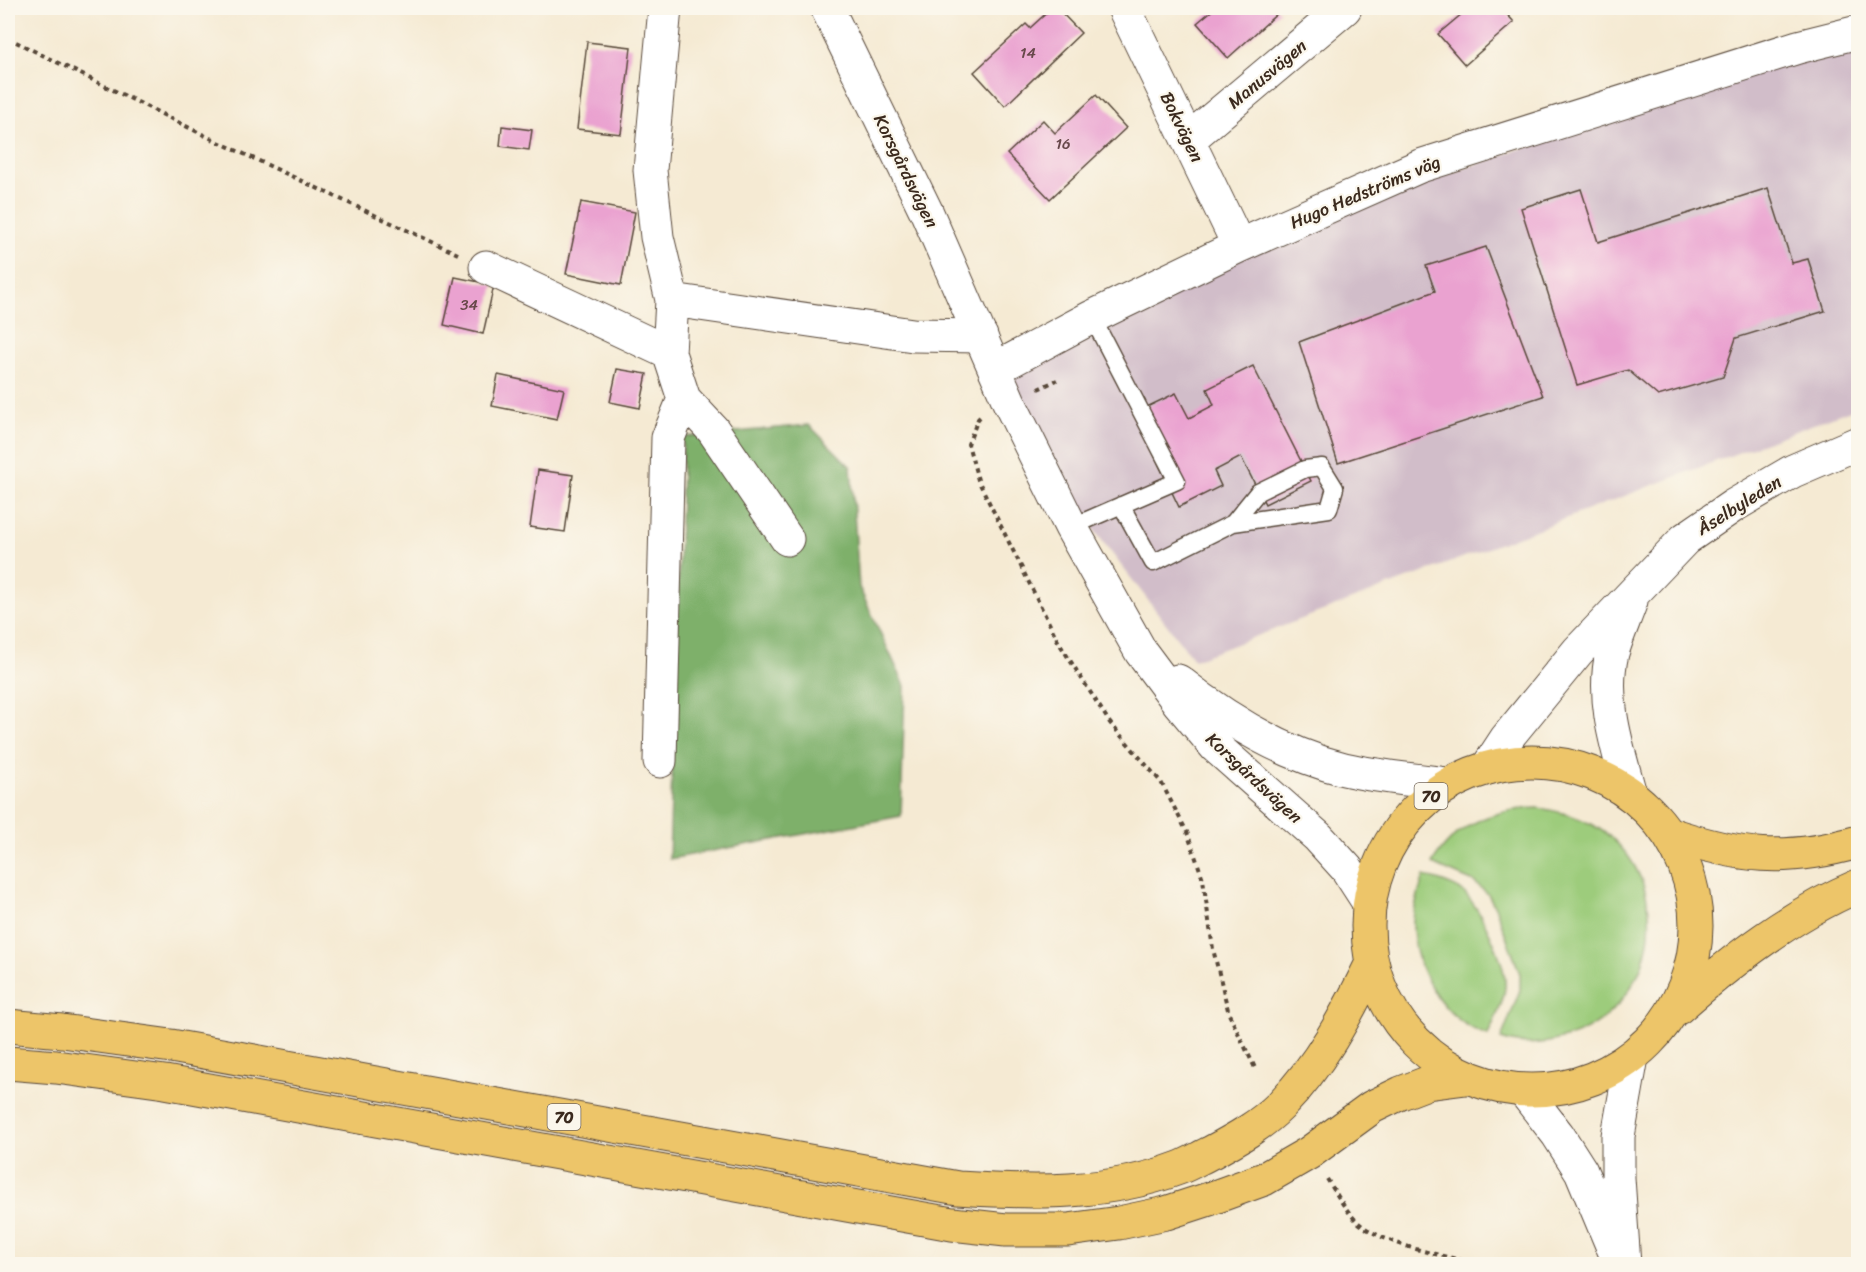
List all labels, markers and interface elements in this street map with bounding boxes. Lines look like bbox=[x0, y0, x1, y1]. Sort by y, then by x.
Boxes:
street label: Manusvägen bbox=[1220, 31, 1314, 117]
house number: 14 bbox=[1020, 40, 1036, 66]
street label: Bokvägen bbox=[1151, 86, 1213, 168]
street label: Korsgårdsvägen bbox=[865, 108, 948, 234]
house number: 16 bbox=[1056, 131, 1070, 157]
street label: Hugo Hedströms väg bbox=[1285, 146, 1445, 238]
house number: 34 bbox=[460, 292, 478, 318]
street label: Åselbyleden bbox=[1689, 466, 1788, 544]
street label: Korsgårdsvägen bbox=[1198, 724, 1310, 832]
road number: 70 bbox=[1414, 783, 1448, 809]
road number: 70 bbox=[548, 1104, 580, 1130]

